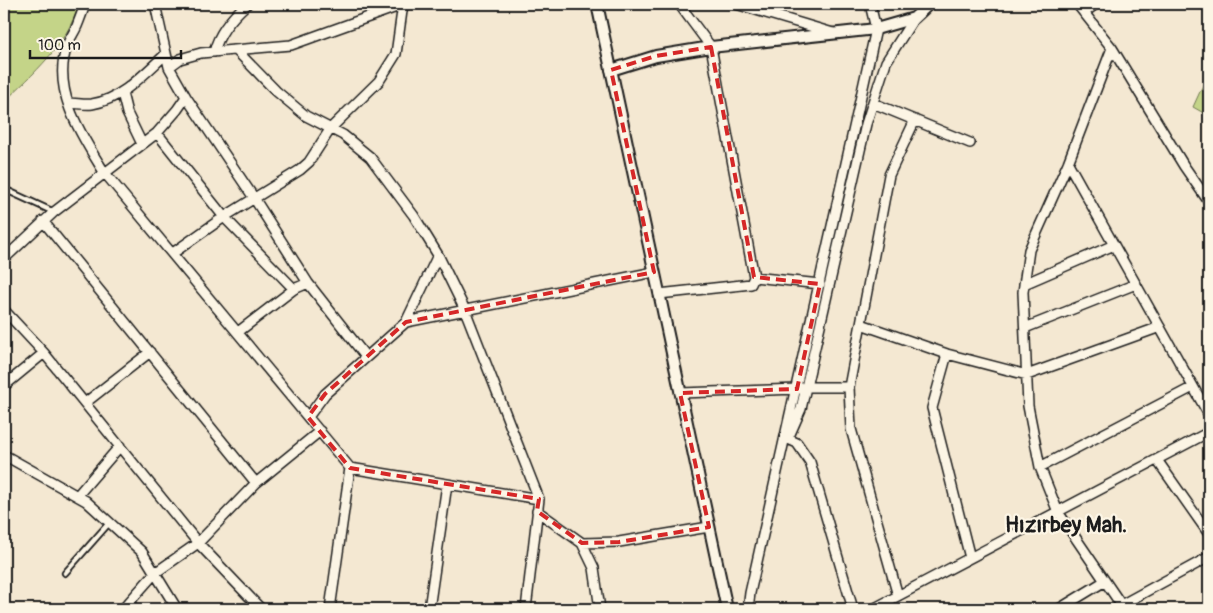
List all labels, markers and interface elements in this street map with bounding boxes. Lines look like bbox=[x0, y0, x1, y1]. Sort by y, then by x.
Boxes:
scale bar bbox=[30, 28, 181, 60]
text: 100 m bbox=[38, 36, 81, 55]
district label: Hızırbey Mah. bbox=[1005, 511, 1127, 539]

